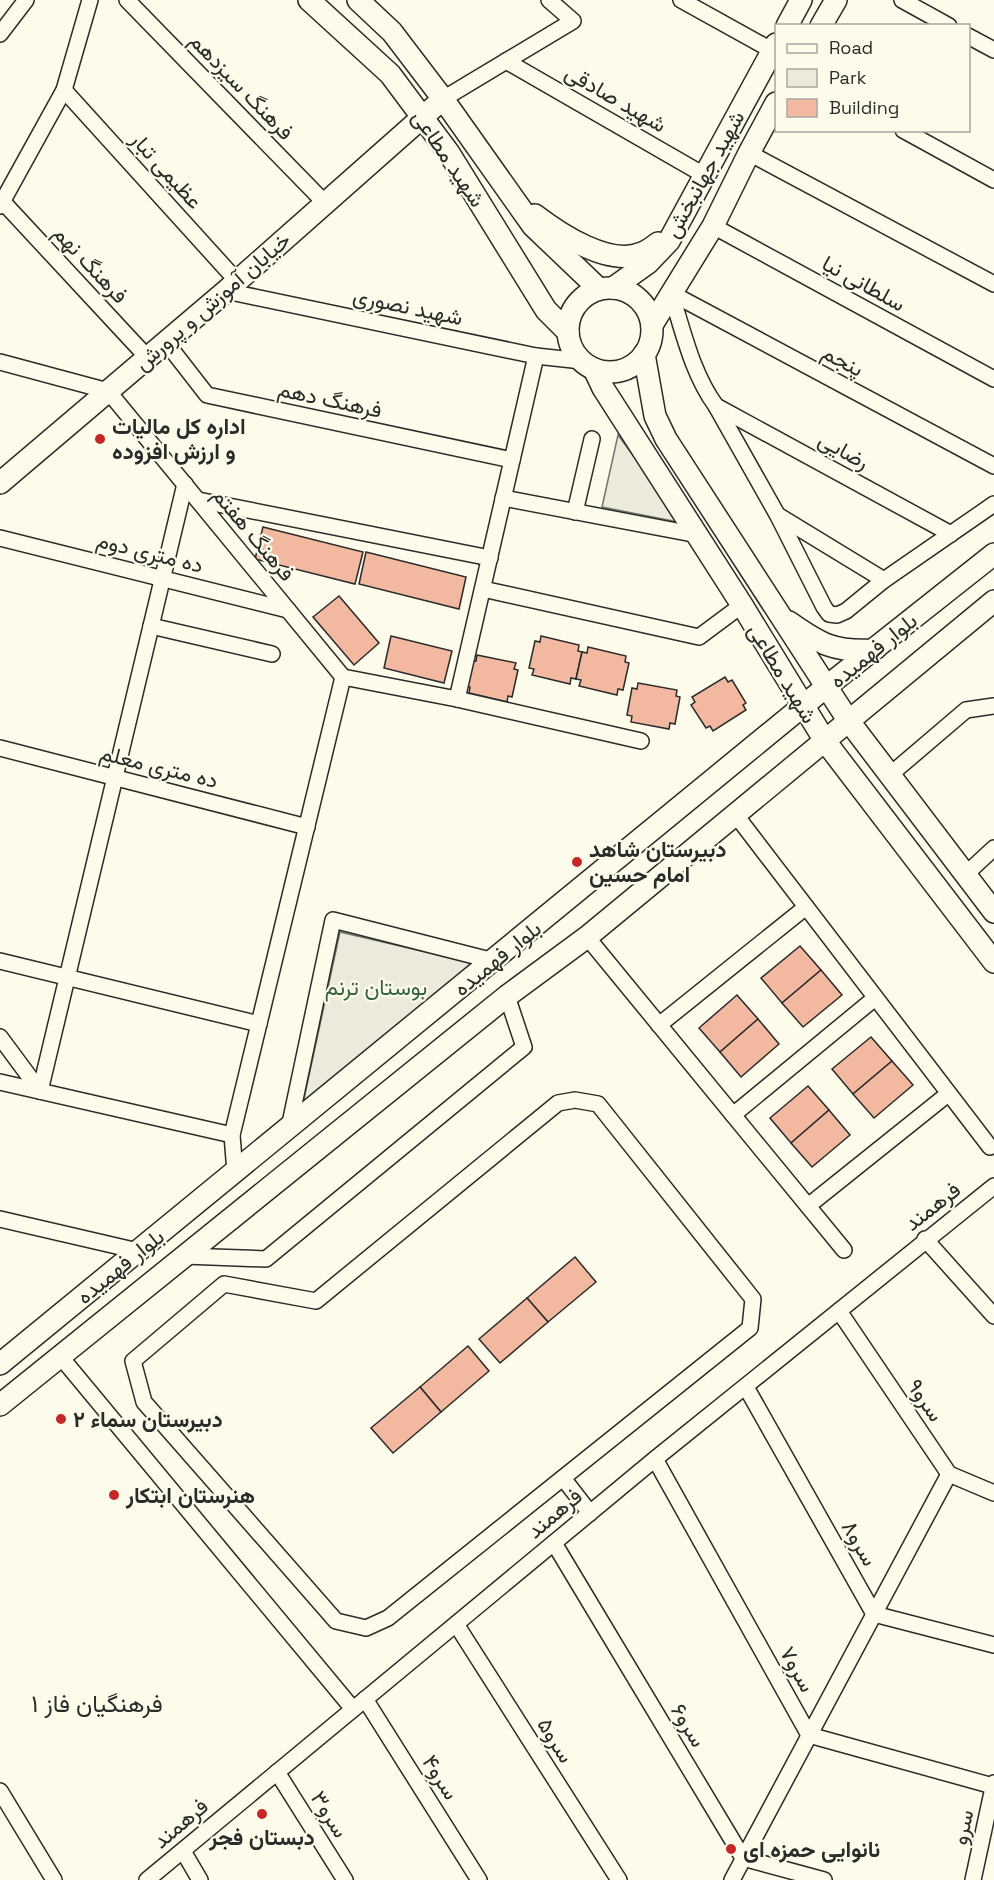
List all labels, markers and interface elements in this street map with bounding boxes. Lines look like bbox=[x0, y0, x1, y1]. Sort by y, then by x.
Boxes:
legend bbox=[775, 24, 970, 132]
street label: فرهنگ سیزدهم bbox=[183, 26, 300, 146]
text: Road bbox=[829, 36, 873, 59]
street label: شهید صادقی bbox=[560, 58, 672, 138]
text: Park bbox=[829, 66, 867, 89]
text: Building bbox=[829, 96, 899, 119]
street label: شهید مطاعی bbox=[406, 104, 492, 212]
street label: شهید جهانبخش bbox=[658, 105, 750, 243]
street label: عظیمی تبار bbox=[124, 125, 209, 215]
street label: فرهنگ نهم bbox=[47, 219, 134, 310]
street label: خیابان آموزش و پرورش bbox=[128, 225, 297, 377]
street label: سلطانی نیا bbox=[817, 249, 911, 317]
street label: شهید نصوری bbox=[350, 281, 466, 331]
street label: پنجم bbox=[817, 337, 869, 383]
street label: فرهنگ دهم bbox=[275, 374, 385, 425]
place label: اداره کل مالیات و ارزش افزوده bbox=[112, 412, 246, 465]
street label: رضایی bbox=[814, 425, 874, 475]
marker: اداره کل مالیات و ارزش افزوده bbox=[93, 432, 107, 446]
street label: فرهنگ هفتم bbox=[206, 481, 301, 587]
street label: ده متری دوم bbox=[93, 525, 206, 580]
street label: بلوار فهمیده bbox=[823, 606, 923, 694]
street label: شهید مطاعی bbox=[742, 618, 824, 728]
street label: ده متری معلم bbox=[97, 738, 221, 795]
place label: دبیرستان شاهد امام حسین bbox=[589, 835, 726, 889]
marker: دبیرستان شاهد امام حسین bbox=[570, 855, 584, 869]
street label: بلوار فهمیده bbox=[447, 914, 547, 1002]
park label: بوستان ترنم bbox=[325, 973, 427, 1002]
street label: فرهمند bbox=[898, 1175, 966, 1237]
street label: بلوار فهمیده bbox=[70, 1222, 170, 1310]
street label: سرو۹ bbox=[902, 1373, 950, 1427]
place label: دبیرستان سماء ٢ bbox=[73, 1405, 223, 1433]
marker: دبیرستان سماء ٢ bbox=[54, 1412, 68, 1426]
place label: هنرستان ابتکار bbox=[125, 1481, 255, 1509]
street label: فرهمند bbox=[521, 1482, 587, 1544]
marker: هنرستان ابتکار bbox=[107, 1488, 121, 1502]
street label: سرو۸ bbox=[836, 1515, 884, 1571]
street label: سرو۷ bbox=[774, 1641, 822, 1697]
district label: فرهنگیان فاز ۱ bbox=[31, 1688, 163, 1719]
street label: سرو۶ bbox=[665, 1698, 713, 1752]
street label: سرو۵ bbox=[531, 1712, 581, 1768]
street label: سرو۴ bbox=[416, 1749, 466, 1805]
street label: سرو۳ bbox=[305, 1785, 355, 1843]
street label: فرهمند bbox=[147, 1792, 213, 1854]
marker: دبستان فجر bbox=[255, 1807, 269, 1821]
street label: سرو bbox=[945, 1807, 979, 1847]
place label: دبستان فجر bbox=[208, 1823, 315, 1851]
place label: نانوایی حمزه ای bbox=[743, 1835, 880, 1863]
marker: نانوایی حمزه ای bbox=[724, 1842, 738, 1856]

